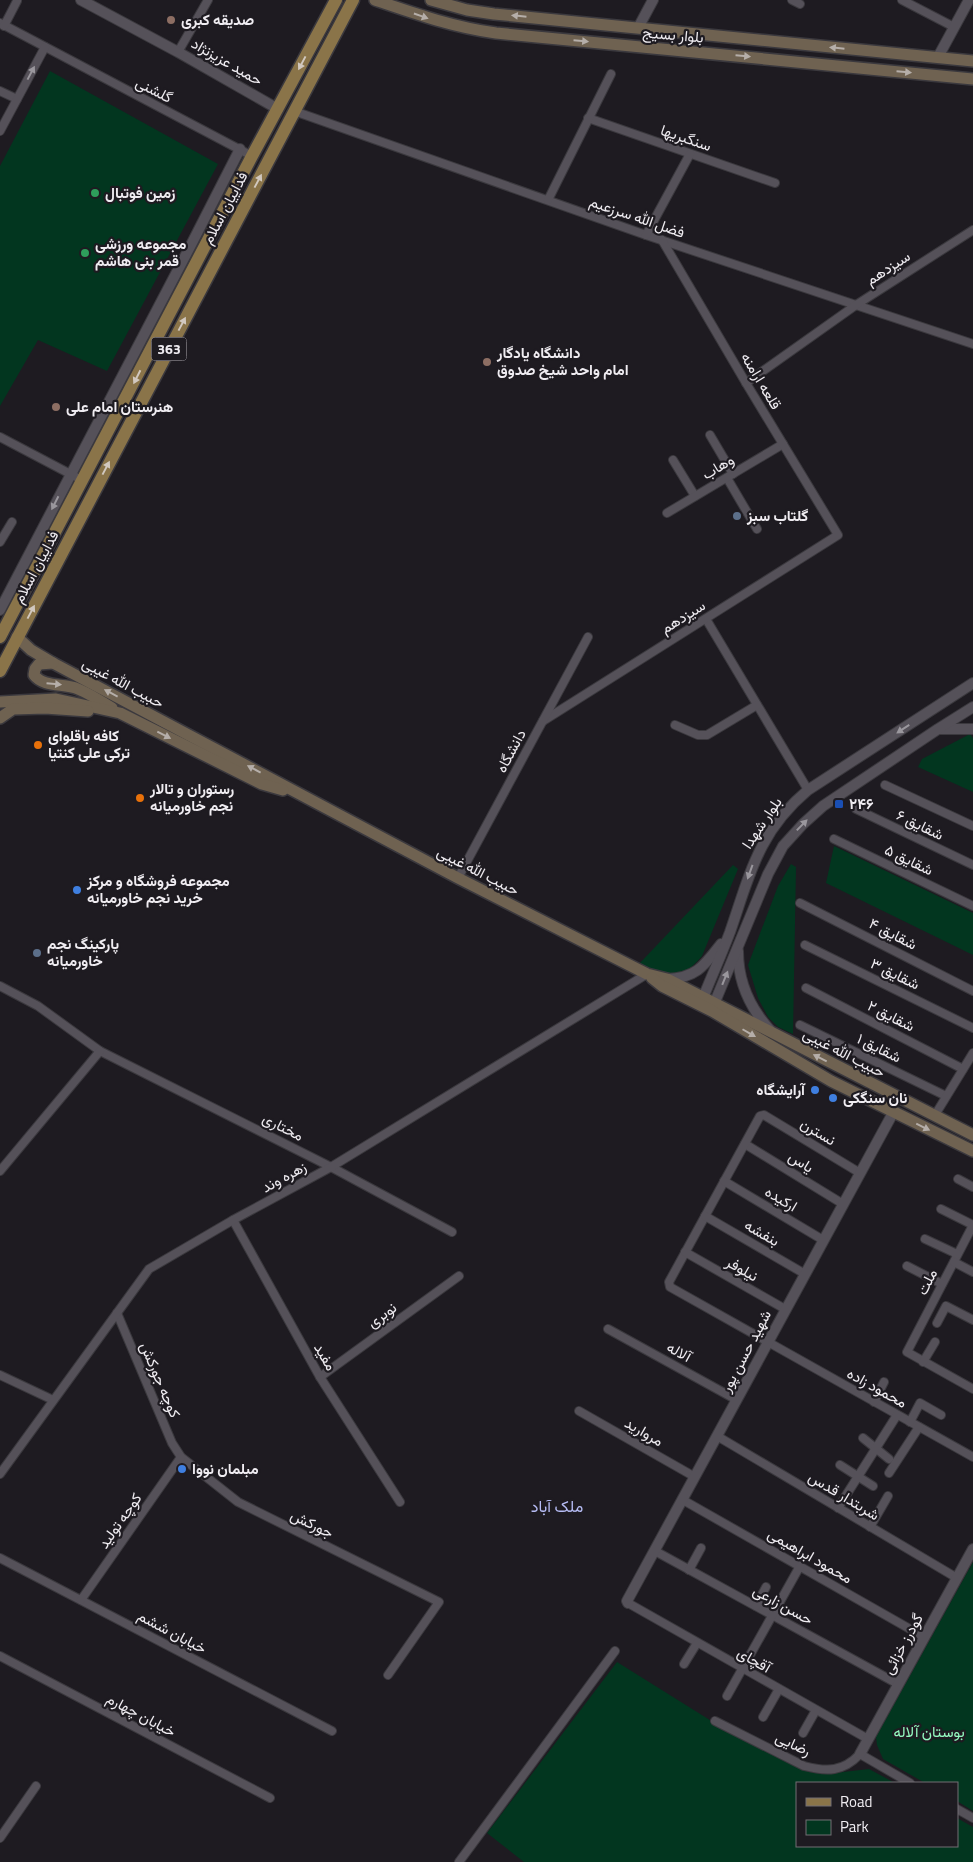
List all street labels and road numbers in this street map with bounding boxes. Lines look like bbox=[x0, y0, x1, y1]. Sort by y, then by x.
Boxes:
street label: بلوار بسیج bbox=[641, 20, 705, 49]
street label: حمید عزیزنژاد bbox=[187, 32, 267, 91]
street label: گلشنی bbox=[132, 70, 177, 109]
street label: سنگبریها bbox=[658, 118, 715, 157]
street label: فداییان اسلام bbox=[196, 167, 253, 248]
street label: فضل الله سرزعیم bbox=[586, 189, 688, 244]
street label: سیزدهم bbox=[861, 244, 915, 291]
road number: 363 bbox=[152, 338, 186, 360]
street label: قلعه ارامنه bbox=[735, 348, 788, 414]
street label: وهاب bbox=[697, 448, 738, 485]
street label: فداییان اسلام bbox=[7, 526, 64, 607]
street label: سیزدهم bbox=[656, 594, 710, 639]
street label: حبیب الله غیبی bbox=[78, 651, 168, 714]
street label: دانشگاه bbox=[490, 725, 532, 777]
street label: بلوار شهدا bbox=[736, 792, 787, 853]
street label: شقایق ۶ bbox=[893, 803, 948, 846]
street label: شقایق ۵ bbox=[881, 838, 938, 881]
street label: حبیب الله غیبی bbox=[433, 840, 523, 901]
street label: شقایق ۴ bbox=[865, 912, 921, 956]
street label: شقایق ۳ bbox=[867, 952, 924, 995]
street label: شقایق ۲ bbox=[863, 994, 919, 1037]
street label: حبیب الله غیبی bbox=[799, 1022, 889, 1083]
street label: شقایق ۱ bbox=[853, 1027, 906, 1068]
street label: مختاری bbox=[259, 1106, 308, 1147]
street label: نسترن bbox=[796, 1112, 840, 1151]
street label: یاس bbox=[784, 1145, 819, 1178]
street label: زهره وند bbox=[257, 1155, 310, 1198]
street label: ارکیده bbox=[761, 1180, 802, 1217]
street label: بنفشه bbox=[740, 1213, 784, 1252]
street label: نیلوفر bbox=[721, 1250, 763, 1287]
street label: ملت bbox=[910, 1265, 943, 1299]
street label: نوبری bbox=[362, 1296, 401, 1333]
street label: شهید حسن پور bbox=[714, 1305, 777, 1397]
street label: آلاله bbox=[663, 1335, 697, 1368]
street label: کوچه جورکش bbox=[134, 1338, 187, 1421]
street label: مفید bbox=[308, 1338, 343, 1375]
street label: محمود زاده bbox=[843, 1362, 912, 1414]
street label: مروارید bbox=[621, 1411, 668, 1452]
street label: شربتدار قدس bbox=[804, 1465, 884, 1526]
street label: کوچه تولید bbox=[92, 1488, 147, 1553]
street label: جورکش bbox=[287, 1503, 338, 1544]
street label: محمود ابراهیمی bbox=[764, 1522, 857, 1589]
street label: حسن زارعی bbox=[749, 1579, 818, 1631]
street label: خیابان ششم bbox=[134, 1604, 211, 1659]
street label: گودرز خزائی bbox=[876, 1609, 929, 1678]
street label: آقچای bbox=[733, 1641, 777, 1679]
street label: خیابان چهارم bbox=[102, 1687, 180, 1742]
street label: رضایی bbox=[772, 1725, 815, 1762]

